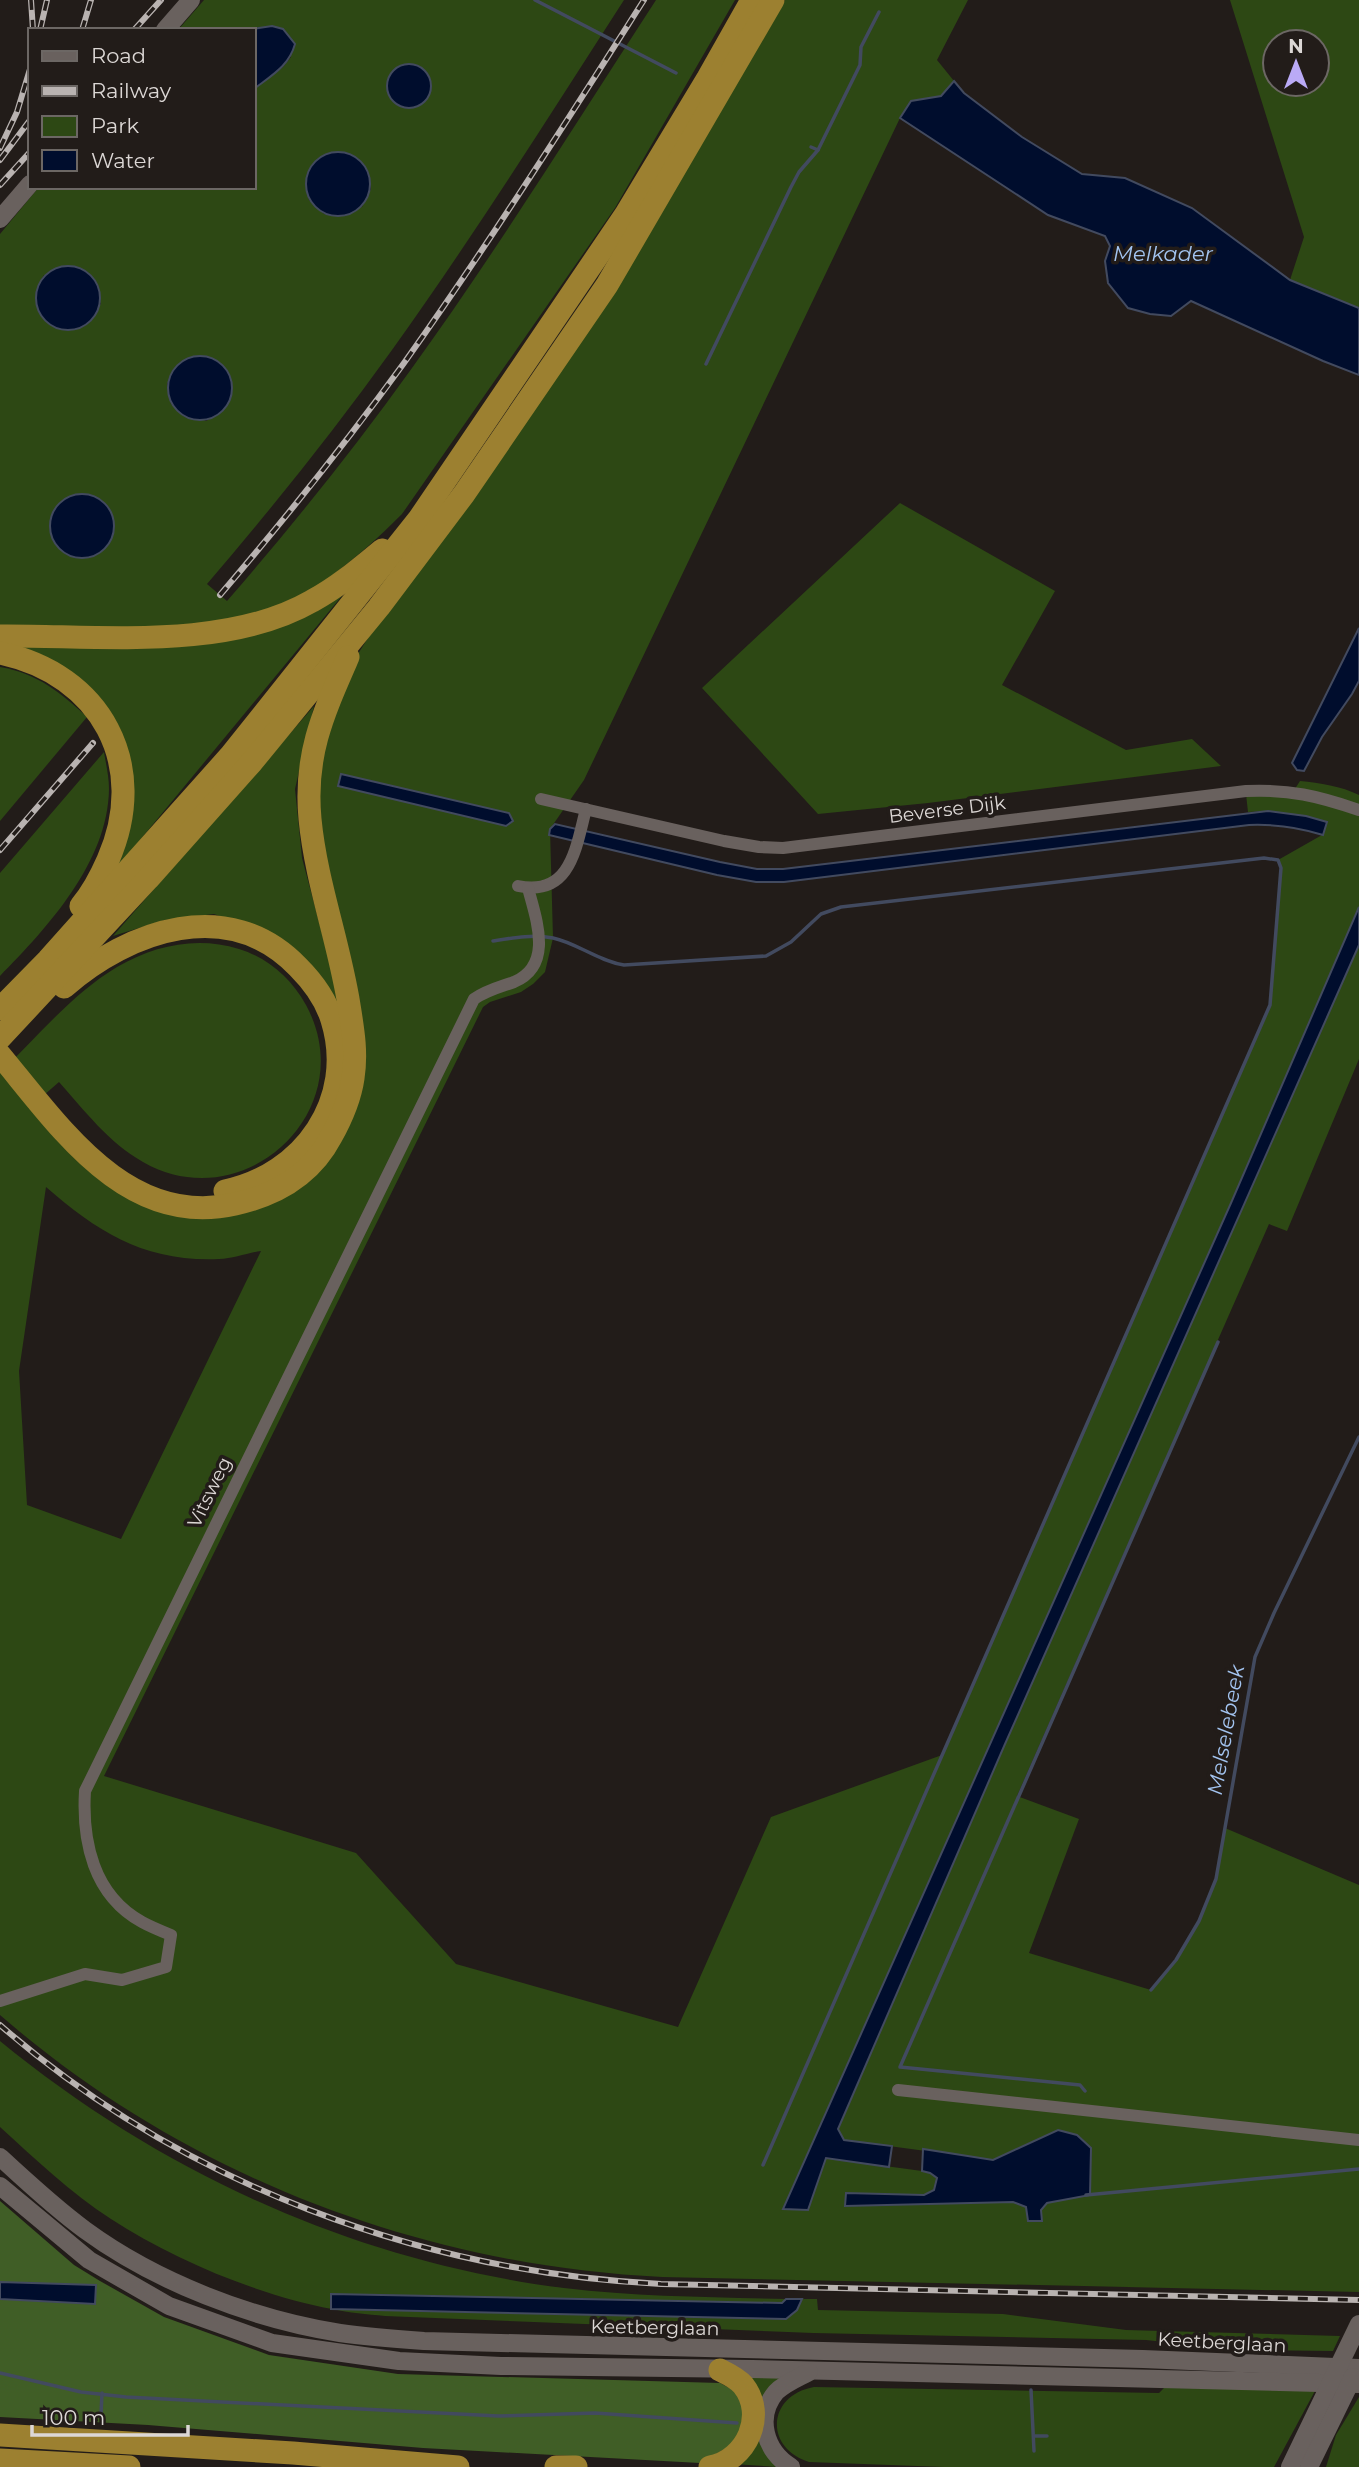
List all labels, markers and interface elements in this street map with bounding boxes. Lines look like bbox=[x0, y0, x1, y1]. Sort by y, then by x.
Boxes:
legend bbox=[28, 28, 256, 189]
north arrow bbox=[1261, 28, 1331, 98]
text: N bbox=[1288, 35, 1304, 58]
text: Road bbox=[91, 43, 146, 68]
text: Railway bbox=[91, 78, 172, 103]
text: Park bbox=[91, 113, 139, 138]
text: Water bbox=[91, 148, 155, 173]
water label: Melkader bbox=[1113, 241, 1214, 266]
street label: Beverse Dijk bbox=[887, 791, 1008, 828]
street label: Vitsweg bbox=[183, 1453, 236, 1531]
water label: Melselebeek bbox=[1202, 1661, 1250, 1797]
street label: Keetberglaan bbox=[590, 2315, 720, 2340]
street label: Keetberglaan bbox=[1157, 2328, 1287, 2357]
scale bar bbox=[32, 2394, 187, 2438]
text: 100 m bbox=[42, 2405, 105, 2430]

